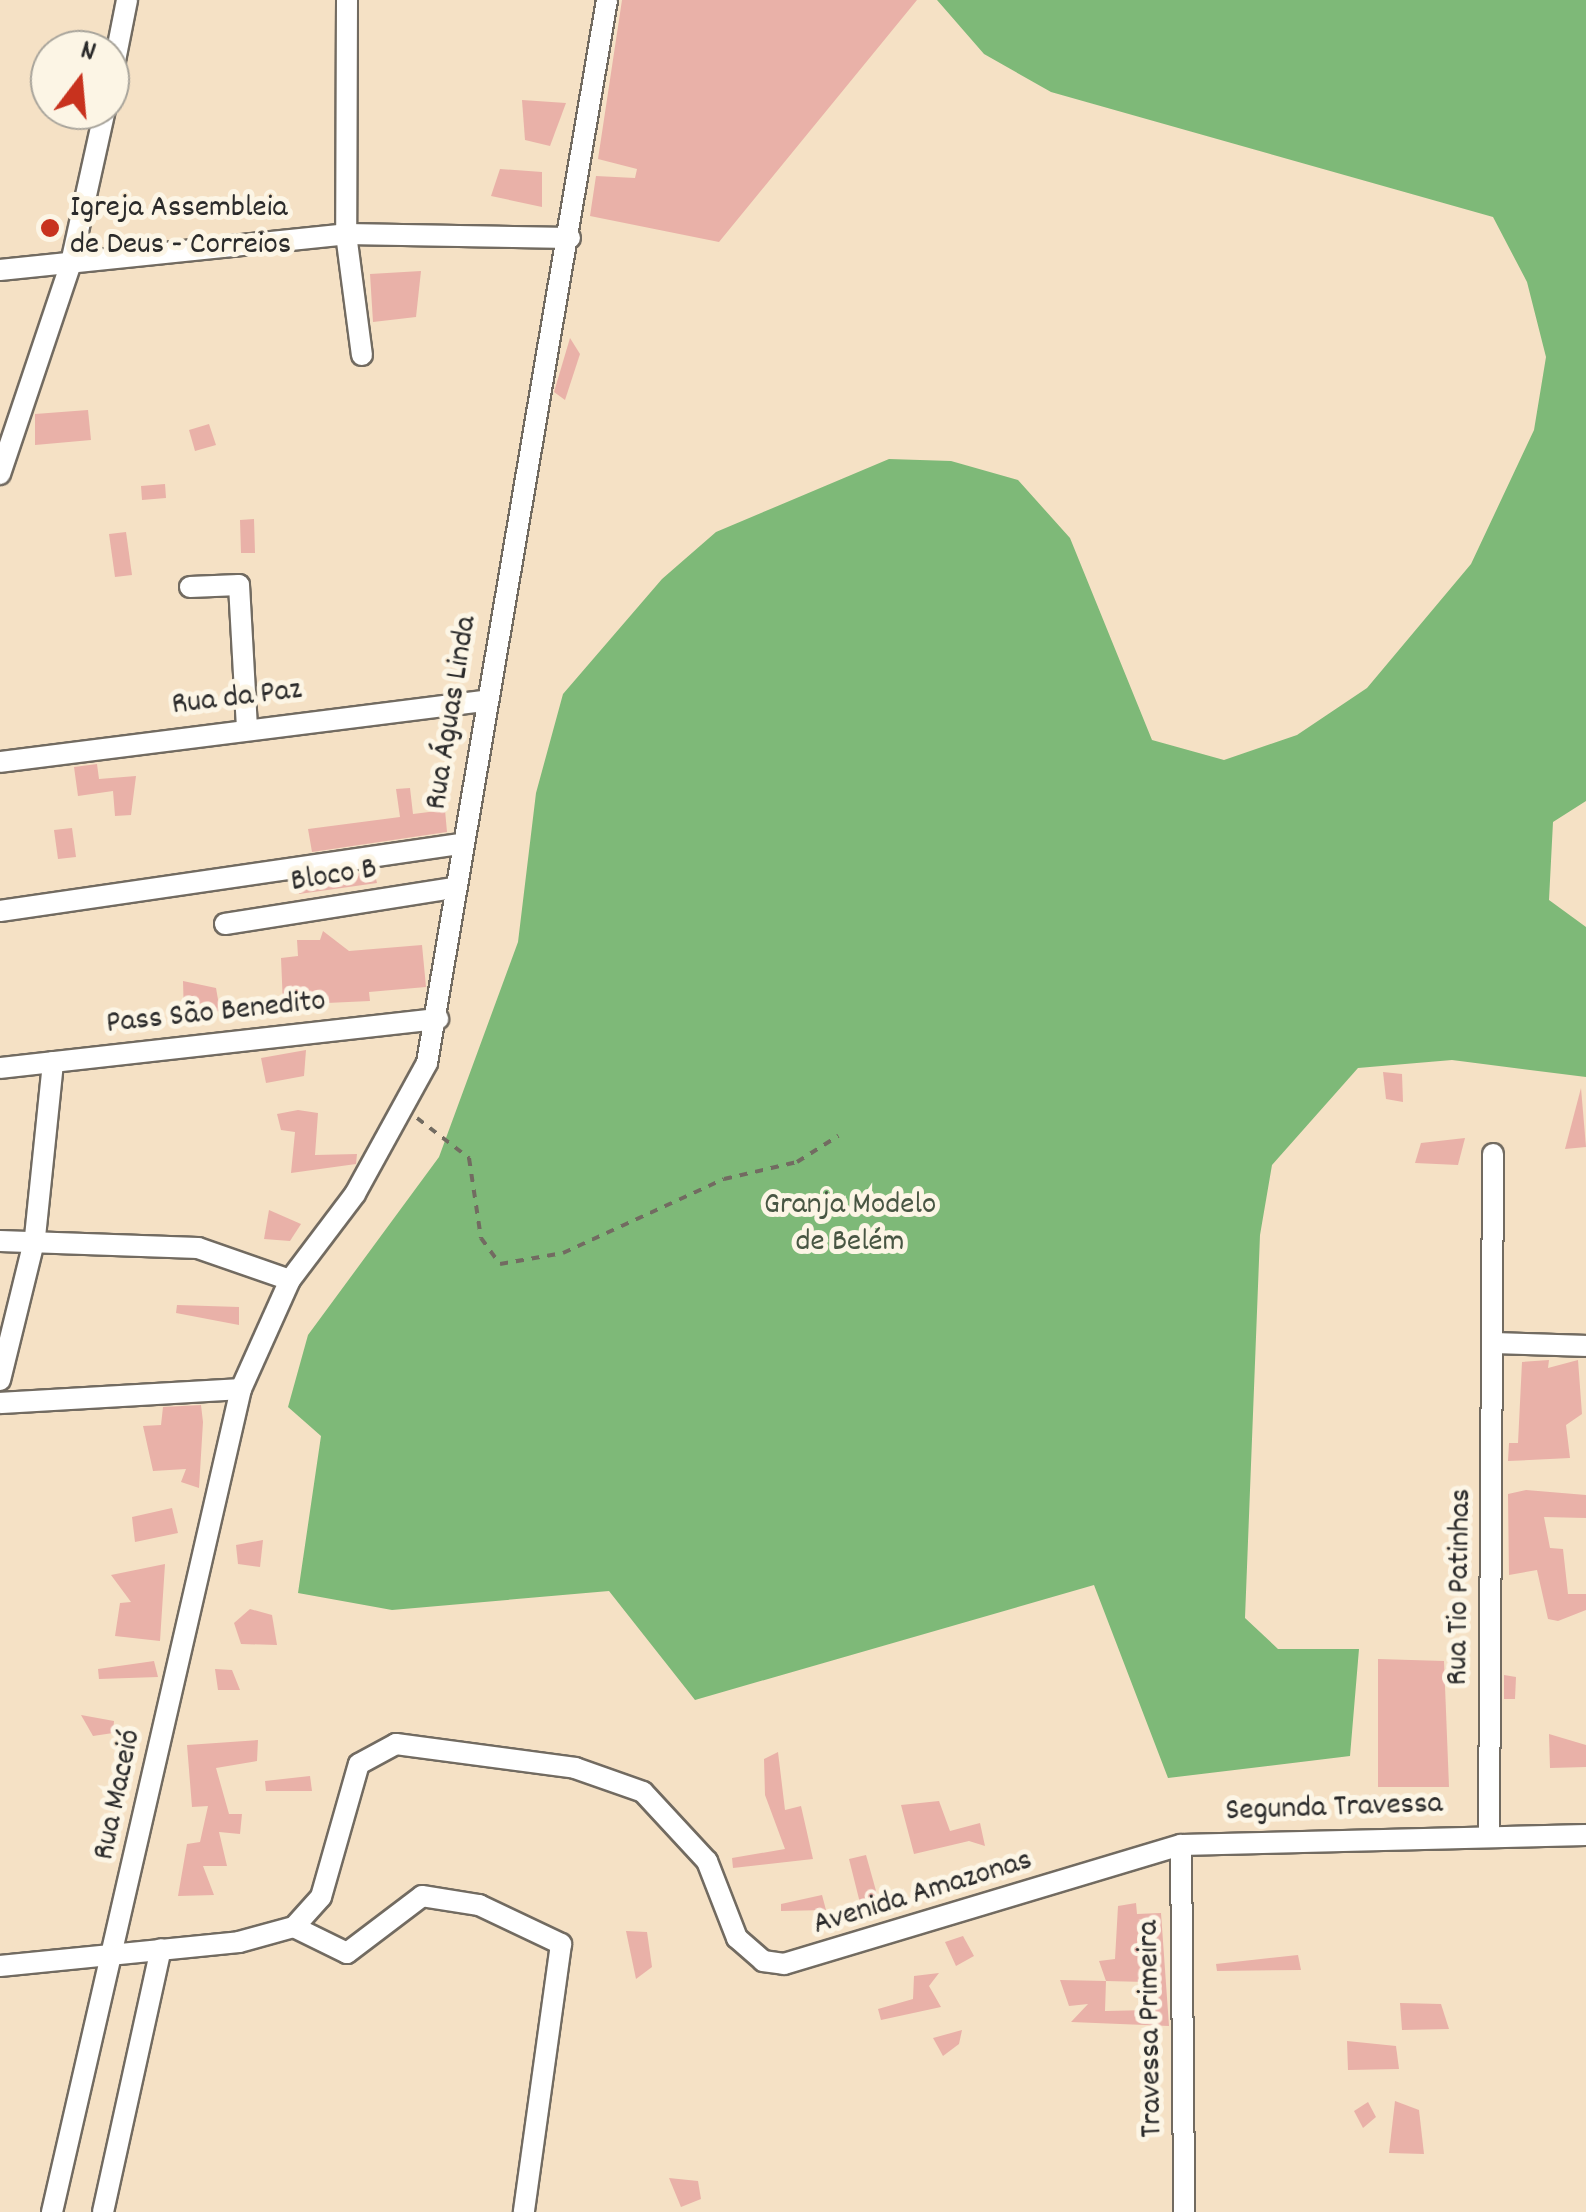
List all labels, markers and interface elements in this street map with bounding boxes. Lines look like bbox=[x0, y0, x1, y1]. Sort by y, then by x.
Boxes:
north arrow bbox=[30, 30, 130, 130]
text: N bbox=[76, 32, 100, 74]
place label: Igreja Assembleia de Deus - Correios bbox=[70, 191, 291, 266]
marker: Igreja Assembleia de Deus - Correios bbox=[39, 217, 61, 239]
street label: Rua Águas Linda bbox=[419, 613, 487, 813]
street label: Rua da Paz bbox=[170, 672, 304, 726]
street label: Bloco B bbox=[288, 851, 380, 903]
street label: Pass São Benedito bbox=[104, 983, 328, 1045]
park label: Granja Modelo de Belém bbox=[764, 1188, 936, 1263]
street label: Rua Tio Patinhas bbox=[1440, 1488, 1482, 1686]
street label: Rua Maceió bbox=[86, 1726, 152, 1864]
street label: Segunda Travessa bbox=[1225, 1786, 1443, 1832]
street label: Avenida Amazonas bbox=[809, 1842, 1037, 1946]
street label: Travessa Primeira bbox=[1131, 1920, 1173, 2138]

